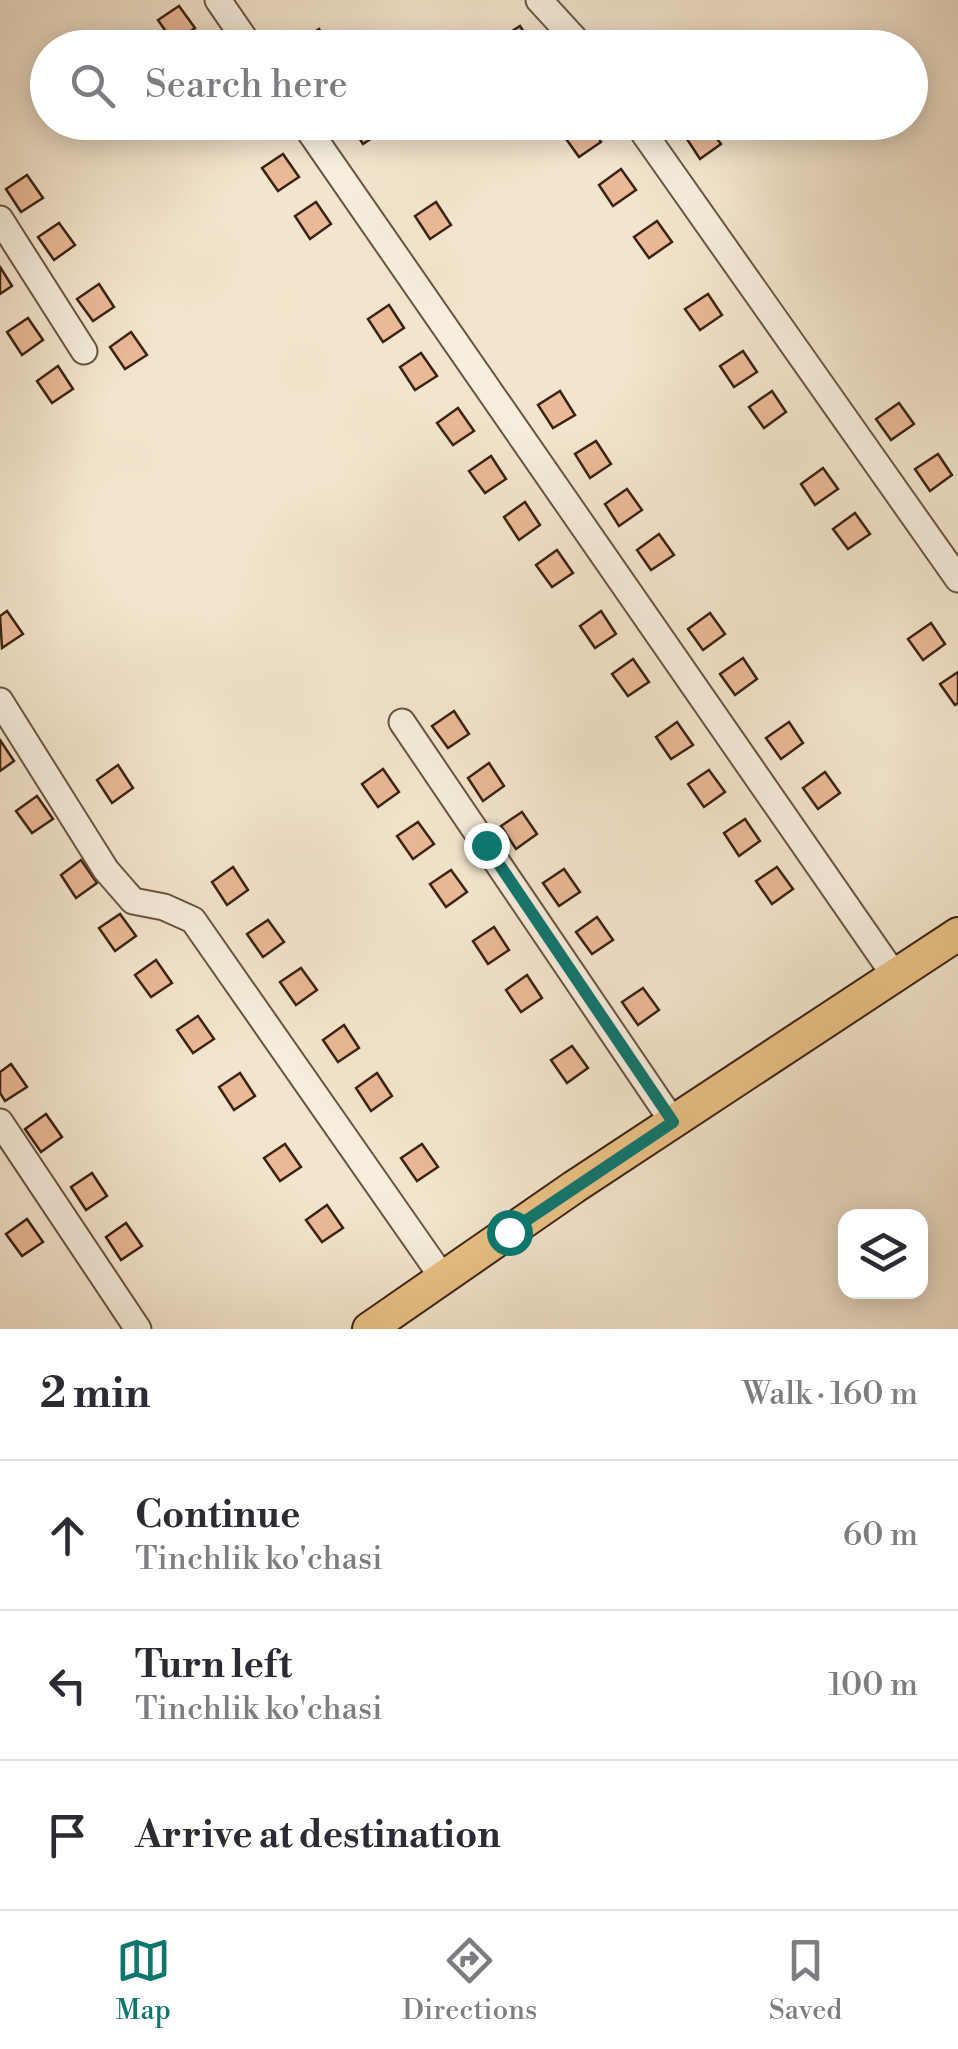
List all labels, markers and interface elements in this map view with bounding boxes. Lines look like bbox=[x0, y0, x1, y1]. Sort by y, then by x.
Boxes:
search box bbox=[30, 30, 928, 140]
icon: search bbox=[65, 58, 120, 113]
text: Search here bbox=[145, 62, 348, 109]
route end bbox=[464, 823, 510, 869]
map controls bbox=[838, 1209, 928, 1299]
button: layers bbox=[838, 1209, 928, 1299]
route start bbox=[487, 1210, 533, 1256]
text: 2 min bbox=[40, 1368, 150, 1421]
text: Walk · 160 m bbox=[742, 1374, 918, 1414]
text: Continue bbox=[135, 1492, 300, 1539]
icon: ahead bbox=[40, 1508, 95, 1563]
text: 60 m bbox=[843, 1515, 918, 1555]
text: Tinchlik ko'chasi bbox=[135, 1539, 382, 1579]
text: Turn left bbox=[135, 1642, 292, 1689]
icon: left bbox=[40, 1658, 95, 1713]
text: 100 m bbox=[828, 1665, 918, 1705]
text: Tinchlik ko'chasi bbox=[135, 1689, 382, 1729]
icon: arrive bbox=[40, 1808, 95, 1863]
text: Arrive at destination bbox=[135, 1812, 501, 1859]
tab: Map bbox=[116, 1933, 171, 2028]
tab: Directions bbox=[402, 1933, 537, 2028]
tab: Saved bbox=[769, 1933, 842, 2028]

